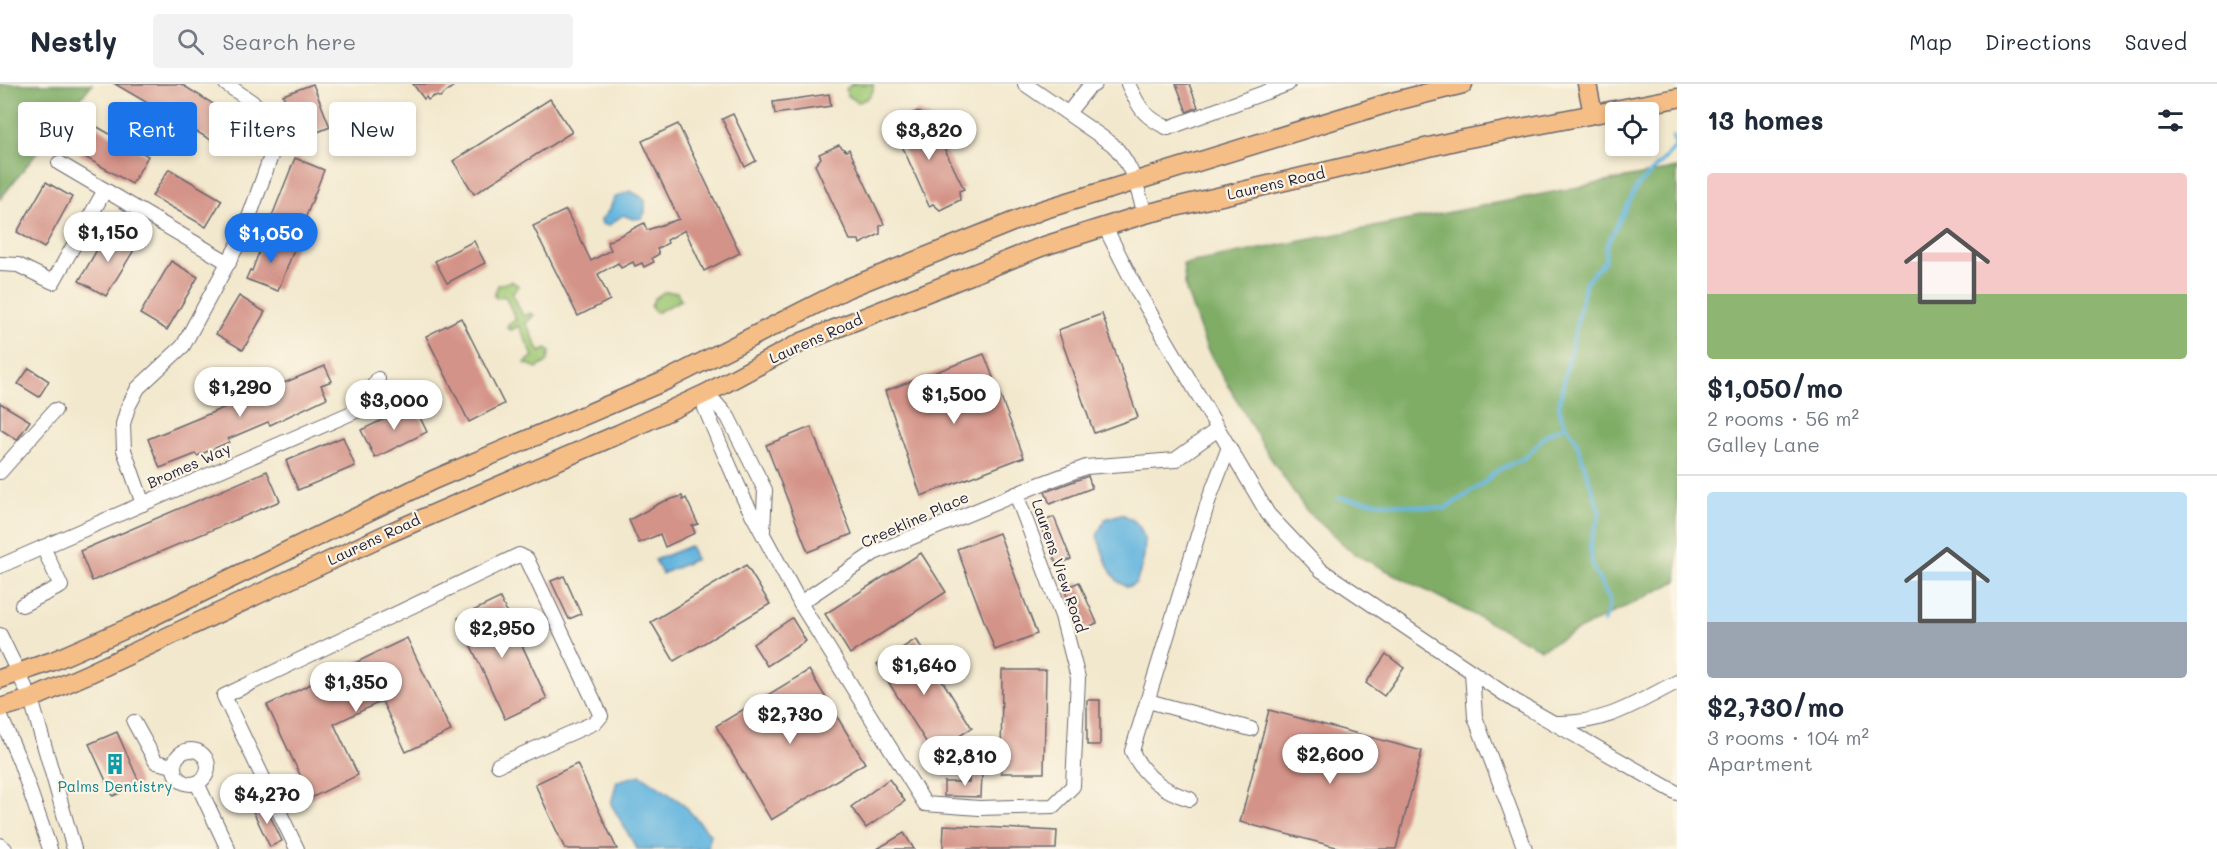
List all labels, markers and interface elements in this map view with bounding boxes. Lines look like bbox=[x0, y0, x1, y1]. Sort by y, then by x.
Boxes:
search box bbox=[153, 14, 573, 68]
text: Nestly bbox=[30, 23, 117, 59]
icon: search bbox=[174, 25, 207, 58]
text: Search here bbox=[222, 27, 356, 56]
text: Map bbox=[1909, 28, 1952, 55]
text: Directions bbox=[1985, 28, 2092, 55]
text: Saved bbox=[2125, 28, 2187, 55]
chip: Buy bbox=[18, 102, 96, 156]
chip: Rent bbox=[108, 102, 197, 156]
chip: Filters bbox=[209, 102, 317, 156]
chip: New bbox=[329, 102, 416, 156]
map controls bbox=[1605, 102, 1659, 156]
button: locate bbox=[1605, 102, 1659, 156]
text: 13 homes bbox=[1707, 103, 1824, 137]
icon: filters bbox=[2154, 104, 2187, 137]
pin: $3,820 bbox=[880, 110, 978, 161]
text: $3,820 bbox=[896, 116, 962, 142]
street label: Laurens Road bbox=[1225, 162, 1327, 204]
pin: $1,150 bbox=[59, 212, 157, 263]
icon: home bbox=[1893, 212, 2001, 320]
pin: $1,050 bbox=[222, 213, 320, 264]
text: $1,150 bbox=[78, 218, 138, 244]
text: $1,050 bbox=[239, 219, 303, 245]
street label: Laurens Road bbox=[766, 309, 865, 368]
pin: $1,290 bbox=[191, 367, 289, 418]
text: $1,050/mo bbox=[1707, 371, 1843, 405]
text: $1,290 bbox=[208, 373, 272, 399]
pin: $1,500 bbox=[905, 374, 1003, 425]
pin: $3,000 bbox=[345, 380, 443, 431]
text: $1,500 bbox=[922, 380, 986, 406]
text: $3,000 bbox=[359, 386, 429, 412]
text: 2 rooms · 56 m² bbox=[1707, 405, 1859, 431]
text: Galley Lane bbox=[1707, 431, 1820, 457]
street label: Bromes Way bbox=[144, 438, 234, 492]
street label: Creekline Place bbox=[858, 486, 972, 552]
street label: Laurens View Road bbox=[1028, 496, 1092, 635]
street label: Laurens Road bbox=[324, 509, 423, 569]
icon: home bbox=[1893, 531, 2001, 639]
pin: $2,950 bbox=[453, 608, 551, 659]
text: $2,950 bbox=[469, 614, 535, 640]
pin: $1,640 bbox=[875, 645, 973, 696]
text: $1,640 bbox=[892, 651, 957, 677]
pin: $1,350 bbox=[307, 662, 405, 713]
text: $1,350 bbox=[324, 668, 388, 694]
text: $2,730/mo bbox=[1707, 690, 1844, 724]
pin: $2,730 bbox=[741, 694, 839, 745]
text: $2,730 bbox=[757, 700, 823, 726]
text: 3 rooms · 104 m² bbox=[1707, 724, 1869, 750]
pin: $2,600 bbox=[1281, 734, 1379, 785]
pin: $2,810 bbox=[916, 736, 1014, 787]
text: $2,600 bbox=[1296, 740, 1364, 766]
text: $2,810 bbox=[933, 742, 997, 768]
text: Apartment bbox=[1707, 750, 1813, 776]
building icon: Palms Dentistry bbox=[103, 752, 127, 776]
pin: $4,270 bbox=[218, 774, 316, 825]
place label: Palms Dentistry bbox=[58, 776, 172, 796]
text: $4,270 bbox=[234, 780, 300, 806]

